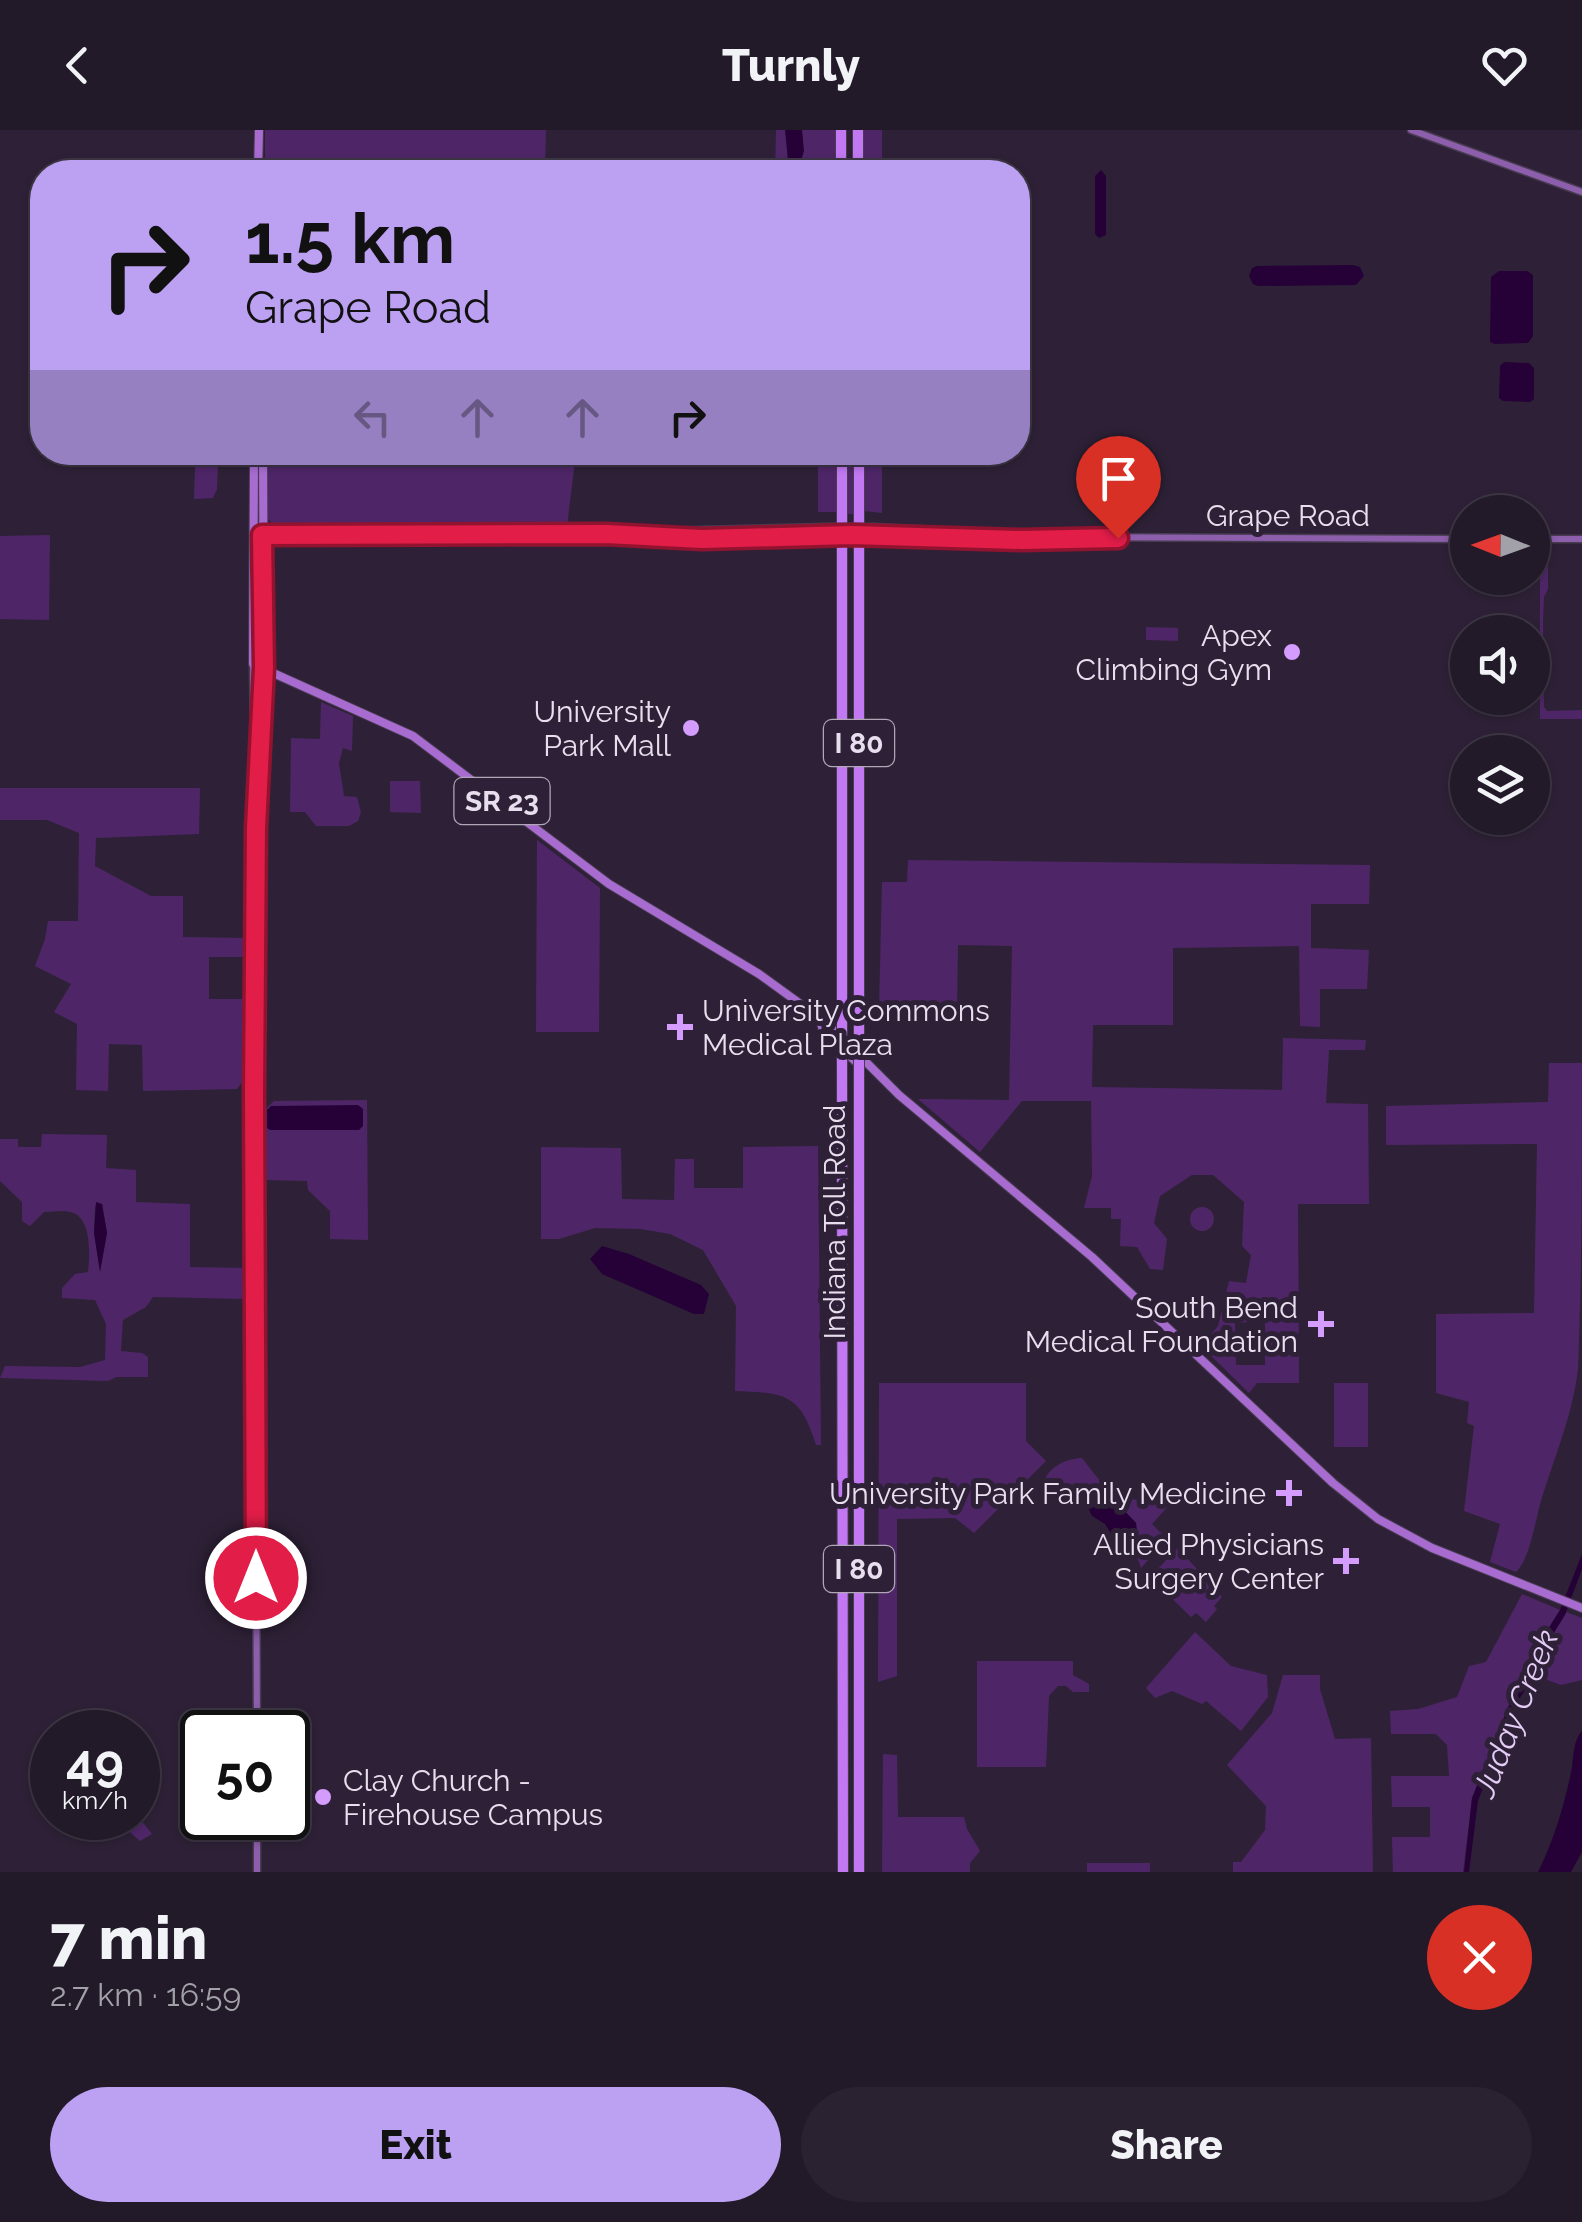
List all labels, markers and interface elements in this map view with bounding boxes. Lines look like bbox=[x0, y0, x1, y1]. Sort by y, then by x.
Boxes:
icon: back bbox=[50, 38, 105, 93]
icon: heart bbox=[1477, 38, 1532, 93]
text: Turnly bbox=[722, 39, 860, 92]
text: 1.5 km bbox=[245, 197, 455, 279]
icon: right bbox=[80, 200, 210, 330]
text: Grape Road bbox=[245, 281, 491, 334]
icon: left bbox=[345, 390, 400, 445]
icon: ahead bbox=[450, 390, 505, 445]
icon: ahead bbox=[555, 390, 610, 445]
icon: right bbox=[660, 390, 715, 445]
pin bbox=[1076, 436, 1161, 539]
icon: arrive bbox=[1091, 451, 1146, 506]
north arrow bbox=[1450, 495, 1550, 595]
map controls bbox=[1450, 495, 1550, 835]
street label: Grape Road bbox=[1206, 498, 1370, 533]
button: sound bbox=[1450, 615, 1550, 715]
place label: Apex Climbing Gym bbox=[1075, 618, 1272, 687]
marker: Apex Climbing Gym bbox=[1281, 641, 1303, 663]
place label: University Park Mall bbox=[534, 694, 672, 763]
marker: University Park Mall bbox=[680, 717, 702, 739]
road number: I 80 bbox=[824, 720, 894, 766]
button: layers bbox=[1450, 735, 1550, 835]
road number: SR 23 bbox=[454, 778, 550, 824]
place label: University Commons Medical Plaza bbox=[702, 993, 990, 1062]
marker: University Commons Medical Plaza bbox=[667, 1014, 693, 1040]
street label: Indiana Toll Road bbox=[817, 1105, 852, 1339]
place label: South Bend Medical Foundation bbox=[1025, 1290, 1298, 1359]
marker: South Bend Medical Foundation bbox=[1308, 1311, 1334, 1337]
place label: University Park Family Medicine bbox=[829, 1476, 1266, 1511]
marker: University Park Family Medicine bbox=[1276, 1480, 1302, 1506]
position arrow bbox=[204, 1526, 308, 1630]
place label: Allied Physicians Surgery Center bbox=[1093, 1527, 1324, 1596]
road number: I 80 bbox=[824, 1546, 894, 1592]
marker: Allied Physicians Surgery Center bbox=[1333, 1548, 1359, 1574]
water label: Juday Creek bbox=[1464, 1624, 1565, 1804]
speed limit sign: 50 bbox=[180, 1710, 310, 1840]
text: 49 bbox=[66, 1733, 124, 1792]
place label: Clay Church - Firehouse Campus bbox=[343, 1763, 603, 1832]
text: km/h bbox=[62, 1785, 128, 1815]
marker: Clay Church - Firehouse Campus bbox=[312, 1786, 334, 1808]
text: 7 min bbox=[50, 1903, 208, 1973]
button: close bbox=[1427, 1905, 1532, 2010]
text: 2.7 km · 16:59 bbox=[50, 1976, 241, 2013]
button: Exit bbox=[50, 2087, 781, 2202]
button: Share bbox=[801, 2087, 1532, 2202]

